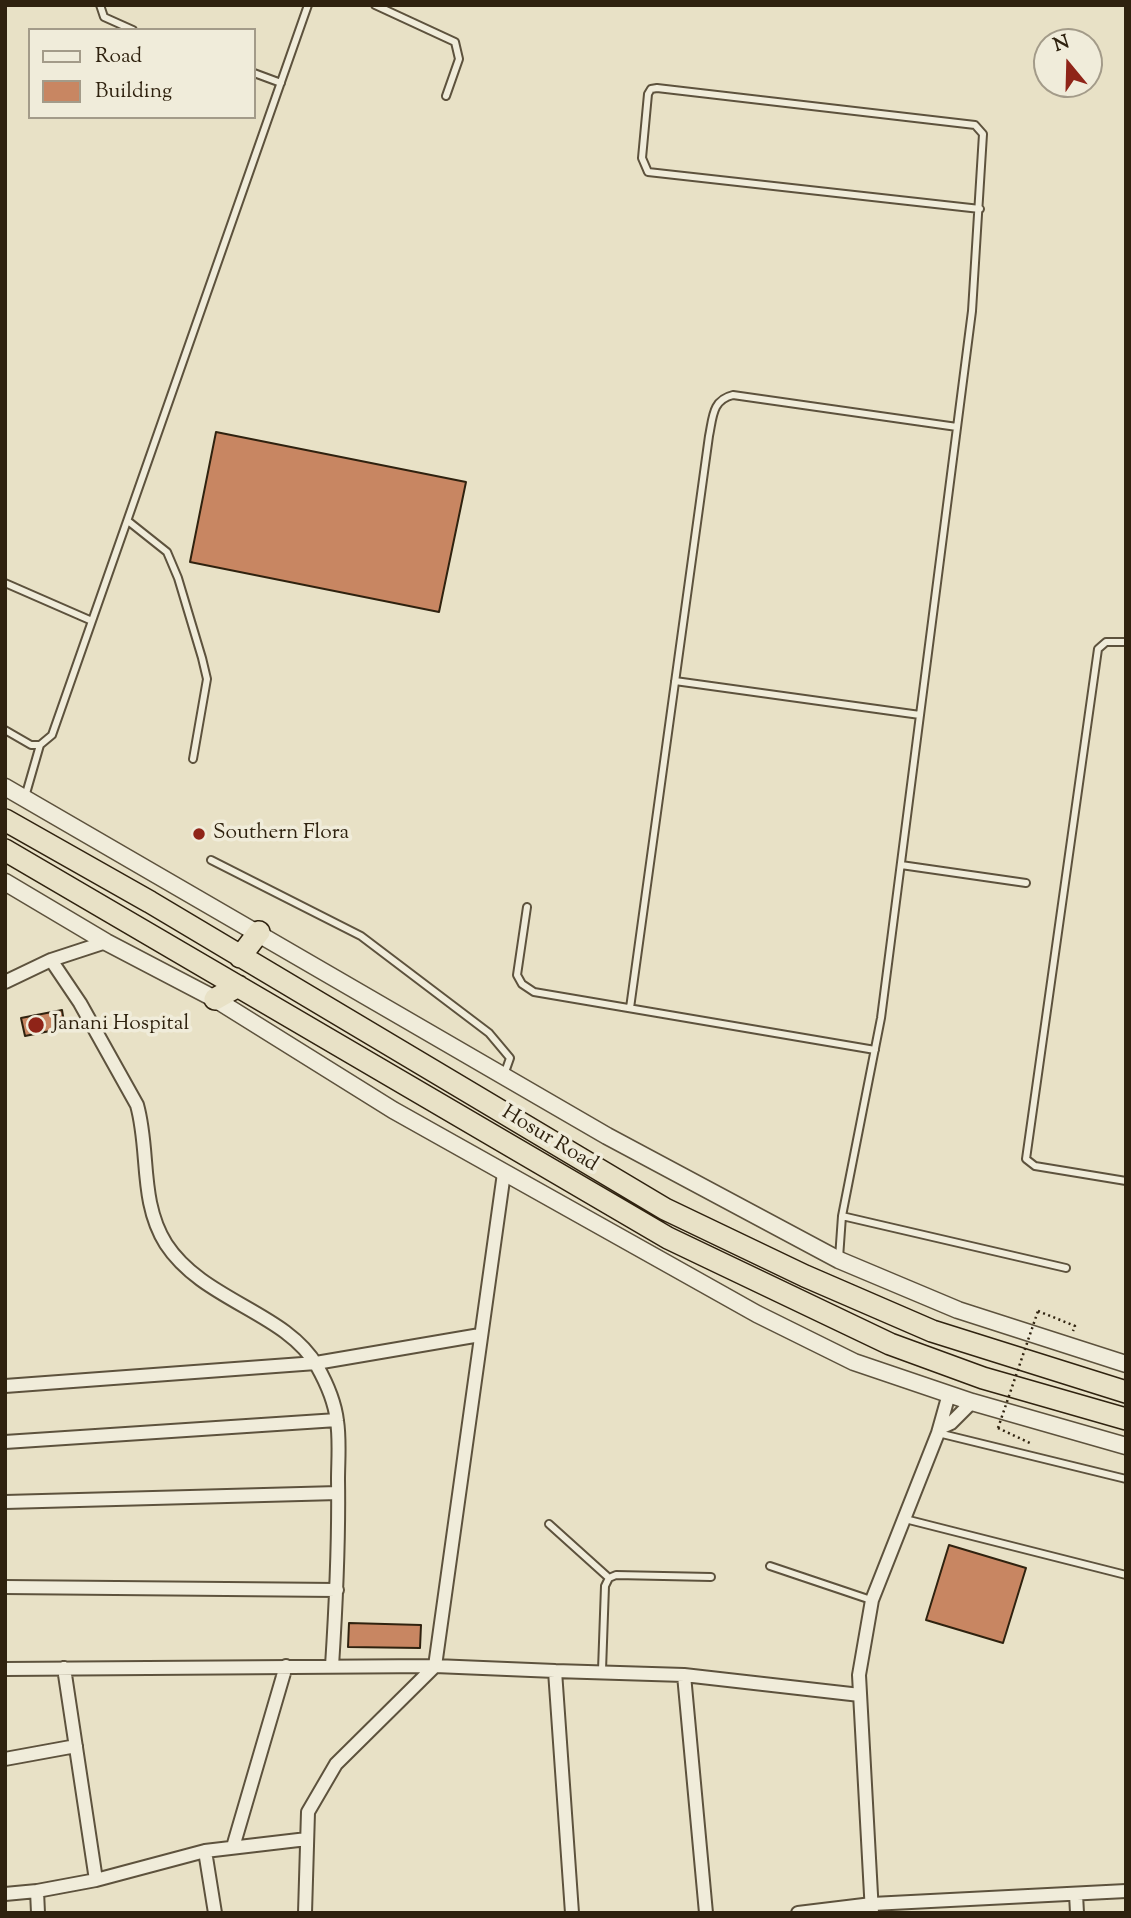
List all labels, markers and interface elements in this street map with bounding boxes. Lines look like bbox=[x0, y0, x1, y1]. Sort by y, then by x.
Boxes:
legend bbox=[28, 28, 256, 119]
north arrow bbox=[1033, 28, 1103, 98]
text: N bbox=[1050, 29, 1073, 60]
text: Road bbox=[95, 42, 142, 72]
text: Building bbox=[95, 77, 172, 107]
place label: Southern Flora bbox=[213, 821, 349, 847]
marker: Southern Flora bbox=[191, 826, 207, 842]
place label: Janani Hospital bbox=[52, 1012, 189, 1038]
marker: Janani Hospital bbox=[26, 1015, 46, 1035]
street label: Hosur Road bbox=[496, 1101, 602, 1179]

